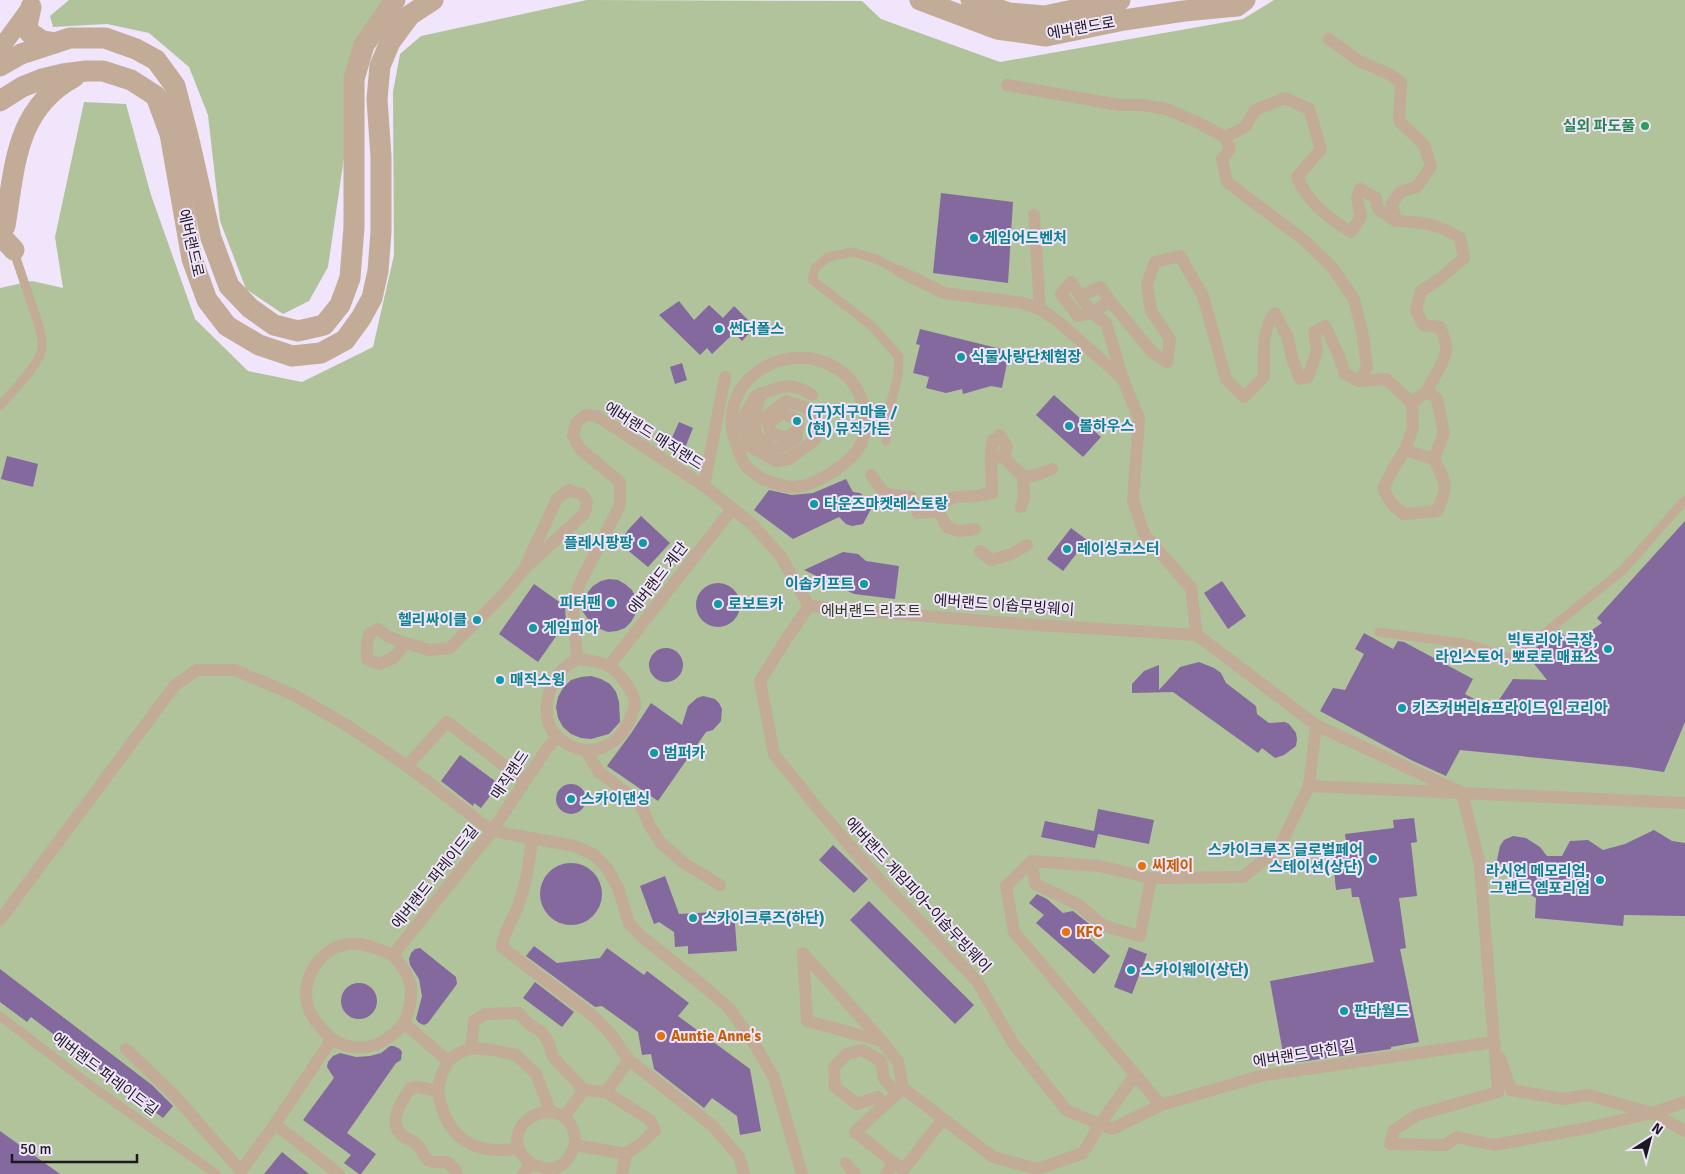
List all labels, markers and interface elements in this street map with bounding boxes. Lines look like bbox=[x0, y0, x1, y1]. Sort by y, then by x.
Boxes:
street label: 에버랜드로 bbox=[1045, 13, 1117, 43]
place label: 실외 파도풀 bbox=[1563, 117, 1635, 135]
marker: 실외 파도풀 bbox=[1639, 120, 1651, 132]
street label: 에버랜드로 bbox=[174, 207, 208, 279]
place label: 게임어드벤처 bbox=[984, 229, 1067, 247]
marker: 게임어드벤처 bbox=[968, 232, 980, 244]
place label: 썬더폴스 bbox=[729, 320, 784, 338]
marker: 썬더폴스 bbox=[713, 323, 725, 335]
place label: 식물사랑단체험장 bbox=[971, 348, 1082, 366]
marker: 식물사랑단체험장 bbox=[955, 351, 967, 363]
street label: 에버랜드 매직랜드 bbox=[601, 398, 707, 474]
place label: (구)지구마을 / (현) 뮤직가든 bbox=[807, 403, 898, 438]
marker: (구)지구마을 / (현) 뮤직가든 bbox=[791, 415, 803, 427]
place label: 볼하우스 bbox=[1079, 417, 1134, 435]
marker: 볼하우스 bbox=[1063, 420, 1075, 432]
place label: 타운즈마켓레스토랑 bbox=[824, 495, 948, 513]
marker: 타운즈마켓레스토랑 bbox=[808, 498, 820, 510]
place label: 플레시팡팡 bbox=[564, 534, 633, 552]
marker: 플레시팡팡 bbox=[637, 537, 649, 549]
street label: 에버랜드 계단 bbox=[624, 538, 692, 617]
place label: 레이싱코스터 bbox=[1077, 540, 1160, 558]
marker: 레이싱코스터 bbox=[1061, 543, 1073, 555]
place label: 이솝키프트 bbox=[785, 575, 854, 593]
marker: 이솝키프트 bbox=[858, 578, 870, 590]
street label: 에버랜드 이솝무빙웨이 bbox=[933, 591, 1075, 619]
place label: 피터팬 bbox=[560, 594, 601, 612]
place label: 로보트카 bbox=[728, 595, 783, 613]
marker: 피터팬 bbox=[605, 597, 617, 609]
marker: 로보트카 bbox=[712, 598, 724, 610]
park label: 에버랜드 리조트 bbox=[821, 602, 921, 620]
place label: 헬리싸이클 bbox=[398, 611, 467, 629]
marker: 헬리싸이클 bbox=[471, 614, 483, 626]
place label: 게임피아 bbox=[543, 619, 598, 637]
marker: 게임피아 bbox=[527, 622, 539, 634]
place label: 빅토리아 극장, 라인스토어, 뽀로로 매표소 bbox=[1435, 631, 1598, 666]
marker: 빅토리아 극장, 라인스토어, 뽀로로 매표소 bbox=[1602, 643, 1614, 655]
place label: 매직스윙 bbox=[510, 671, 565, 689]
marker: 매직스윙 bbox=[494, 674, 506, 686]
place label: 키즈커버리&프라이드 인 코리아 bbox=[1412, 699, 1608, 717]
marker: 키즈커버리&프라이드 인 코리아 bbox=[1396, 702, 1408, 714]
place label: 범퍼카 bbox=[664, 744, 706, 762]
street label: 매직랜드 bbox=[487, 747, 533, 803]
marker: 범퍼카 bbox=[648, 747, 660, 759]
place label: 스카이댄싱 bbox=[581, 790, 650, 808]
marker: 스카이댄싱 bbox=[565, 793, 577, 805]
street label: 에버랜드 게임피아~이솝무빙웨이 bbox=[841, 814, 995, 976]
street label: 에버랜드 퍼레이드길 bbox=[388, 822, 482, 932]
place label: 스카이크루즈 글로벌페어 스테이션(상단) bbox=[1208, 841, 1363, 876]
marker: 스카이크루즈 글로벌페어 스테이션(상단) bbox=[1367, 853, 1379, 865]
place label: 씨제이 bbox=[1152, 857, 1193, 875]
marker: 씨제이 bbox=[1136, 860, 1148, 872]
place label: 라시언 메모리엄, 그랜드 엠포리엄 bbox=[1486, 862, 1590, 897]
marker: 라시언 메모리엄, 그랜드 엠포리엄 bbox=[1594, 874, 1606, 886]
place label: 스카이크루즈(하단) bbox=[703, 909, 825, 927]
marker: 스카이크루즈(하단) bbox=[687, 912, 699, 924]
place label: KFC bbox=[1076, 923, 1102, 941]
marker: KFC bbox=[1060, 926, 1072, 938]
place label: 스카이웨이(상단) bbox=[1141, 961, 1249, 979]
marker: 스카이웨이(상단) bbox=[1125, 964, 1137, 976]
place label: 판다월드 bbox=[1354, 1002, 1409, 1020]
marker: 판다월드 bbox=[1338, 1005, 1350, 1017]
place label: Auntie Anne's bbox=[671, 1027, 762, 1045]
street label: 에버랜드 퍼레이드길 bbox=[49, 1028, 161, 1120]
marker: Auntie Anne's bbox=[655, 1030, 667, 1042]
street label: 에버랜드 막힌 길 bbox=[1252, 1037, 1356, 1071]
north arrow bbox=[1625, 1114, 1675, 1164]
text: N bbox=[1648, 1119, 1666, 1139]
scale bar bbox=[12, 1132, 138, 1164]
text: 50 m bbox=[20, 1140, 51, 1158]

